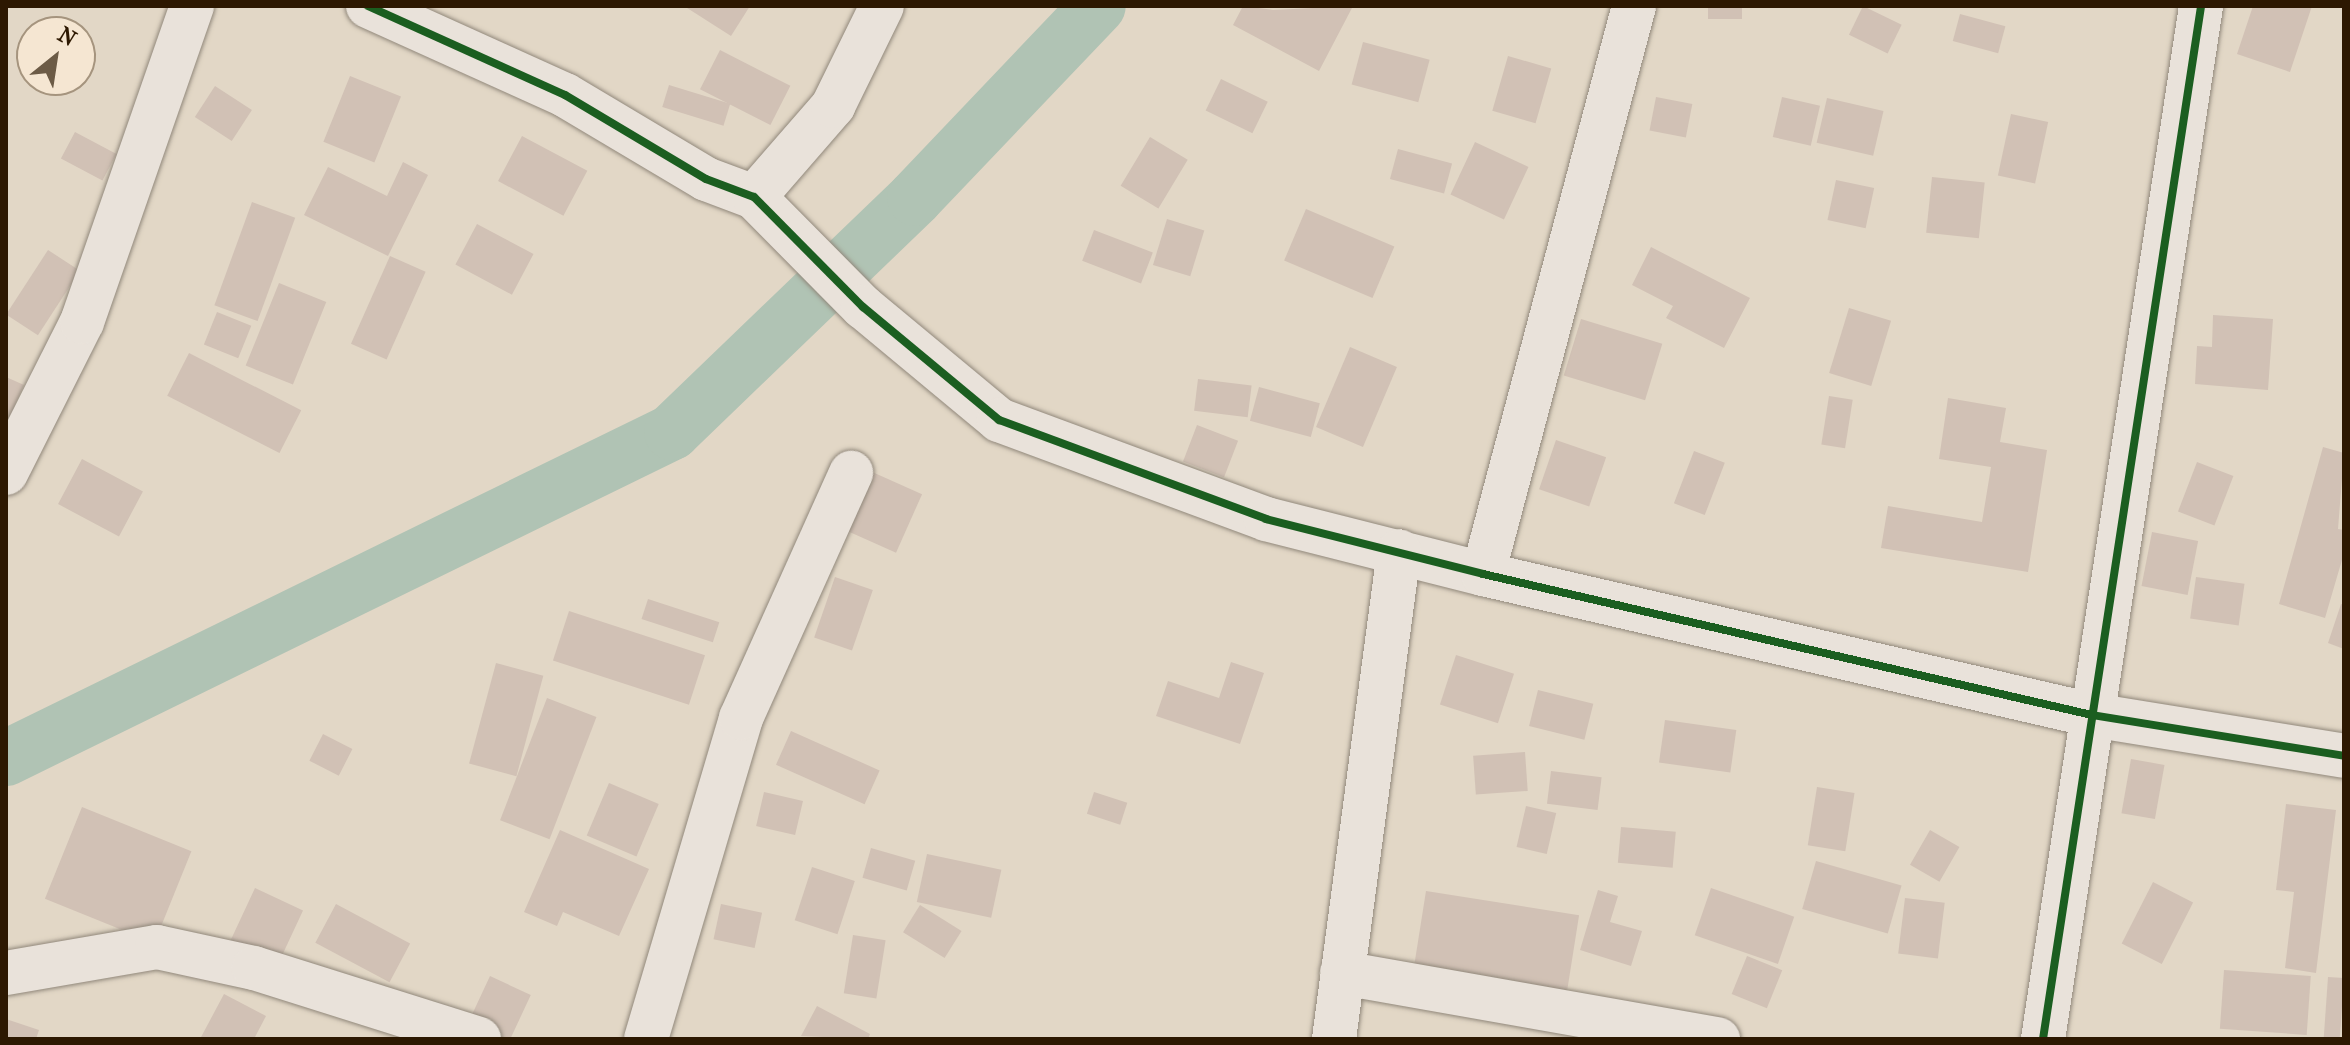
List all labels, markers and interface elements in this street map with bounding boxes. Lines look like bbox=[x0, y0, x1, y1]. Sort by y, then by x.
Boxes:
north arrow bbox=[16, 16, 96, 96]
text: N bbox=[53, 22, 81, 52]

